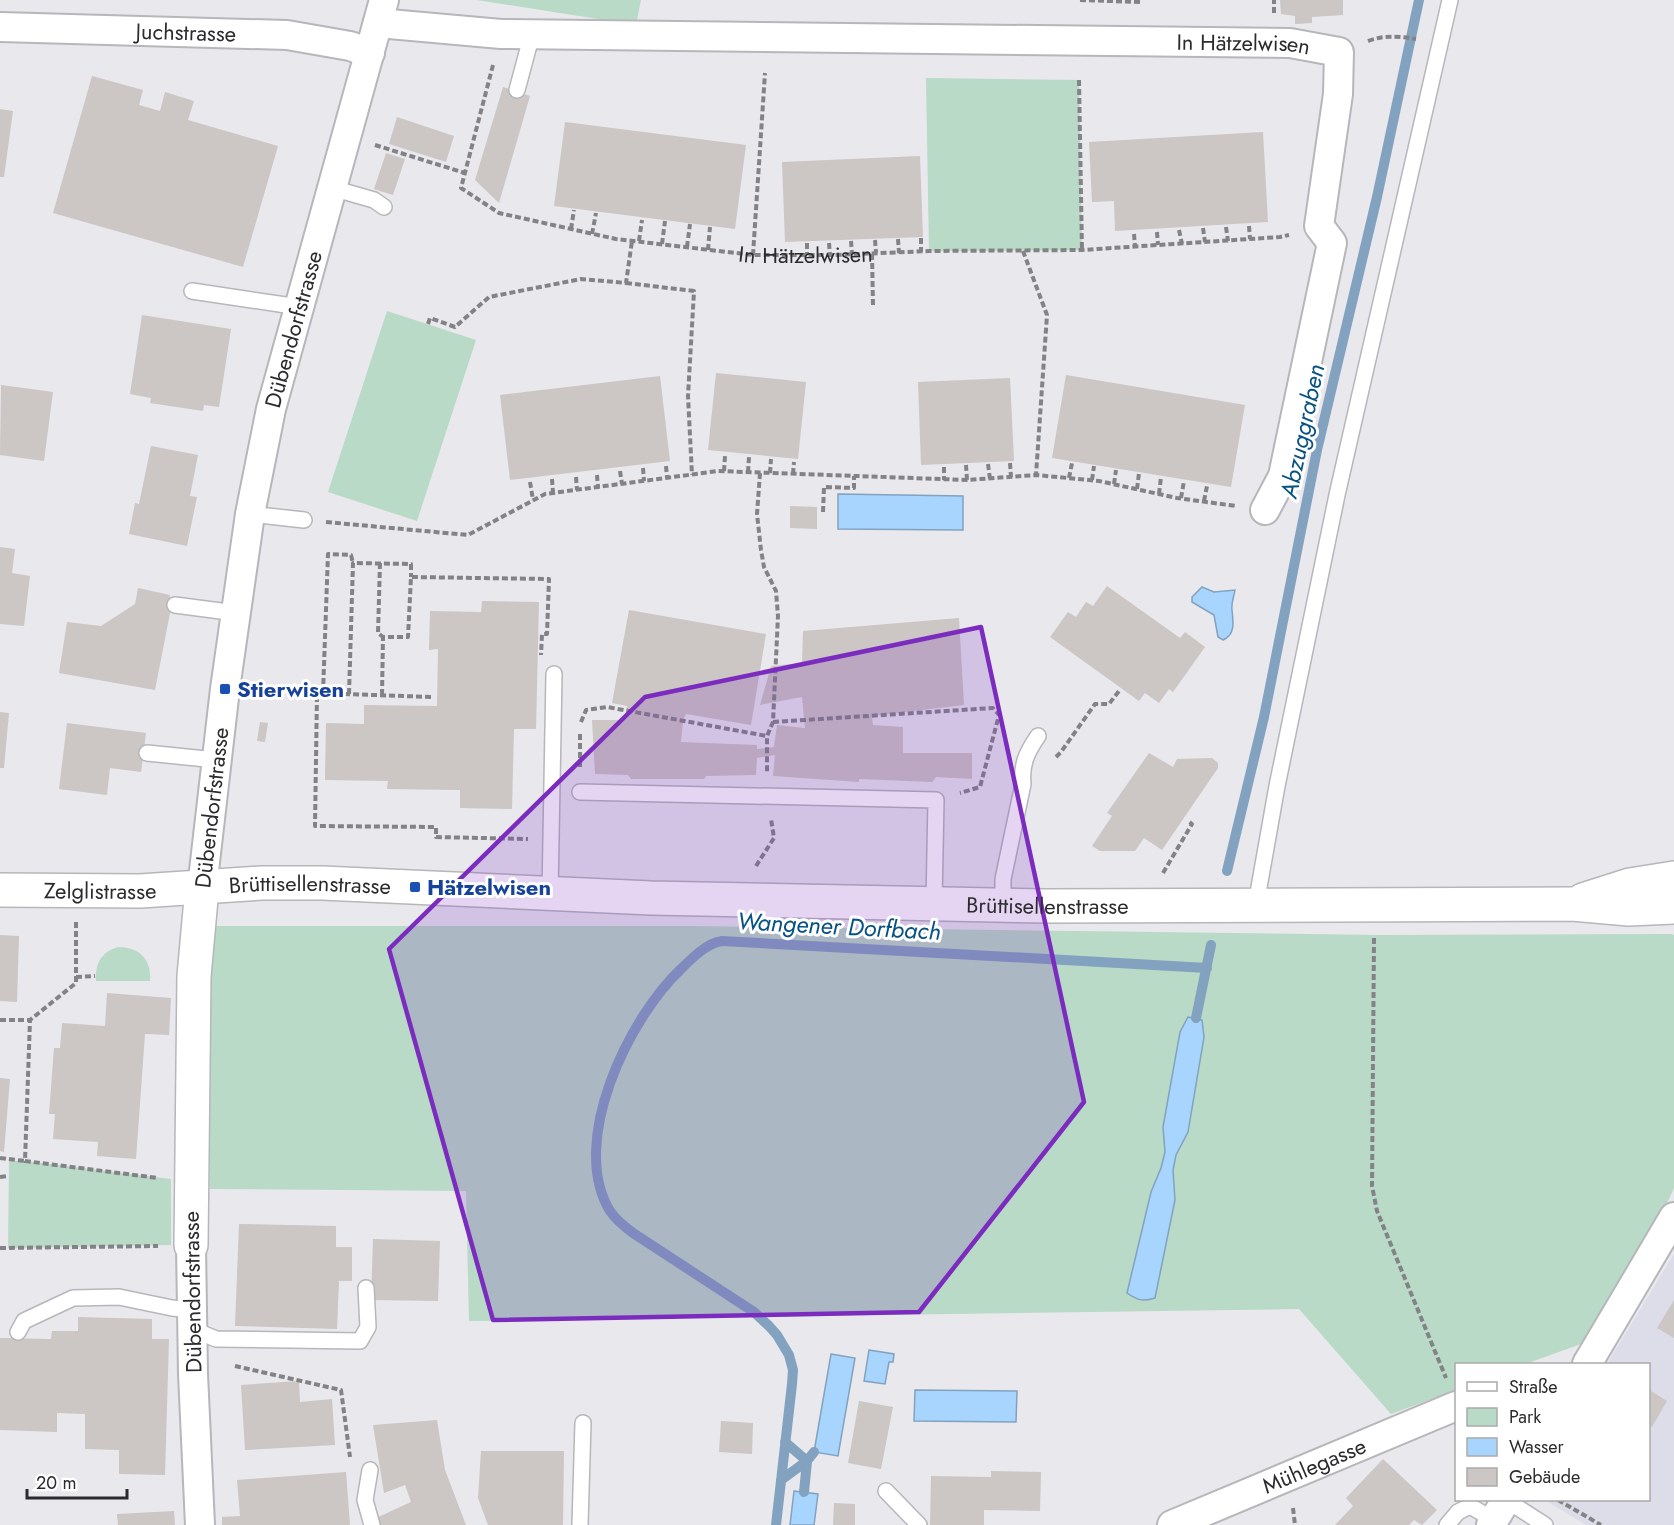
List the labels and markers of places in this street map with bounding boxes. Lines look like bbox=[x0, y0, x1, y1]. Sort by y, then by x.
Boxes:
place label: Stierwisen bbox=[237, 673, 344, 705]
marker: Stierwisen bbox=[218, 682, 232, 696]
place label: Hätzelwisen bbox=[427, 871, 551, 903]
marker: Hätzelwisen bbox=[408, 880, 422, 894]

